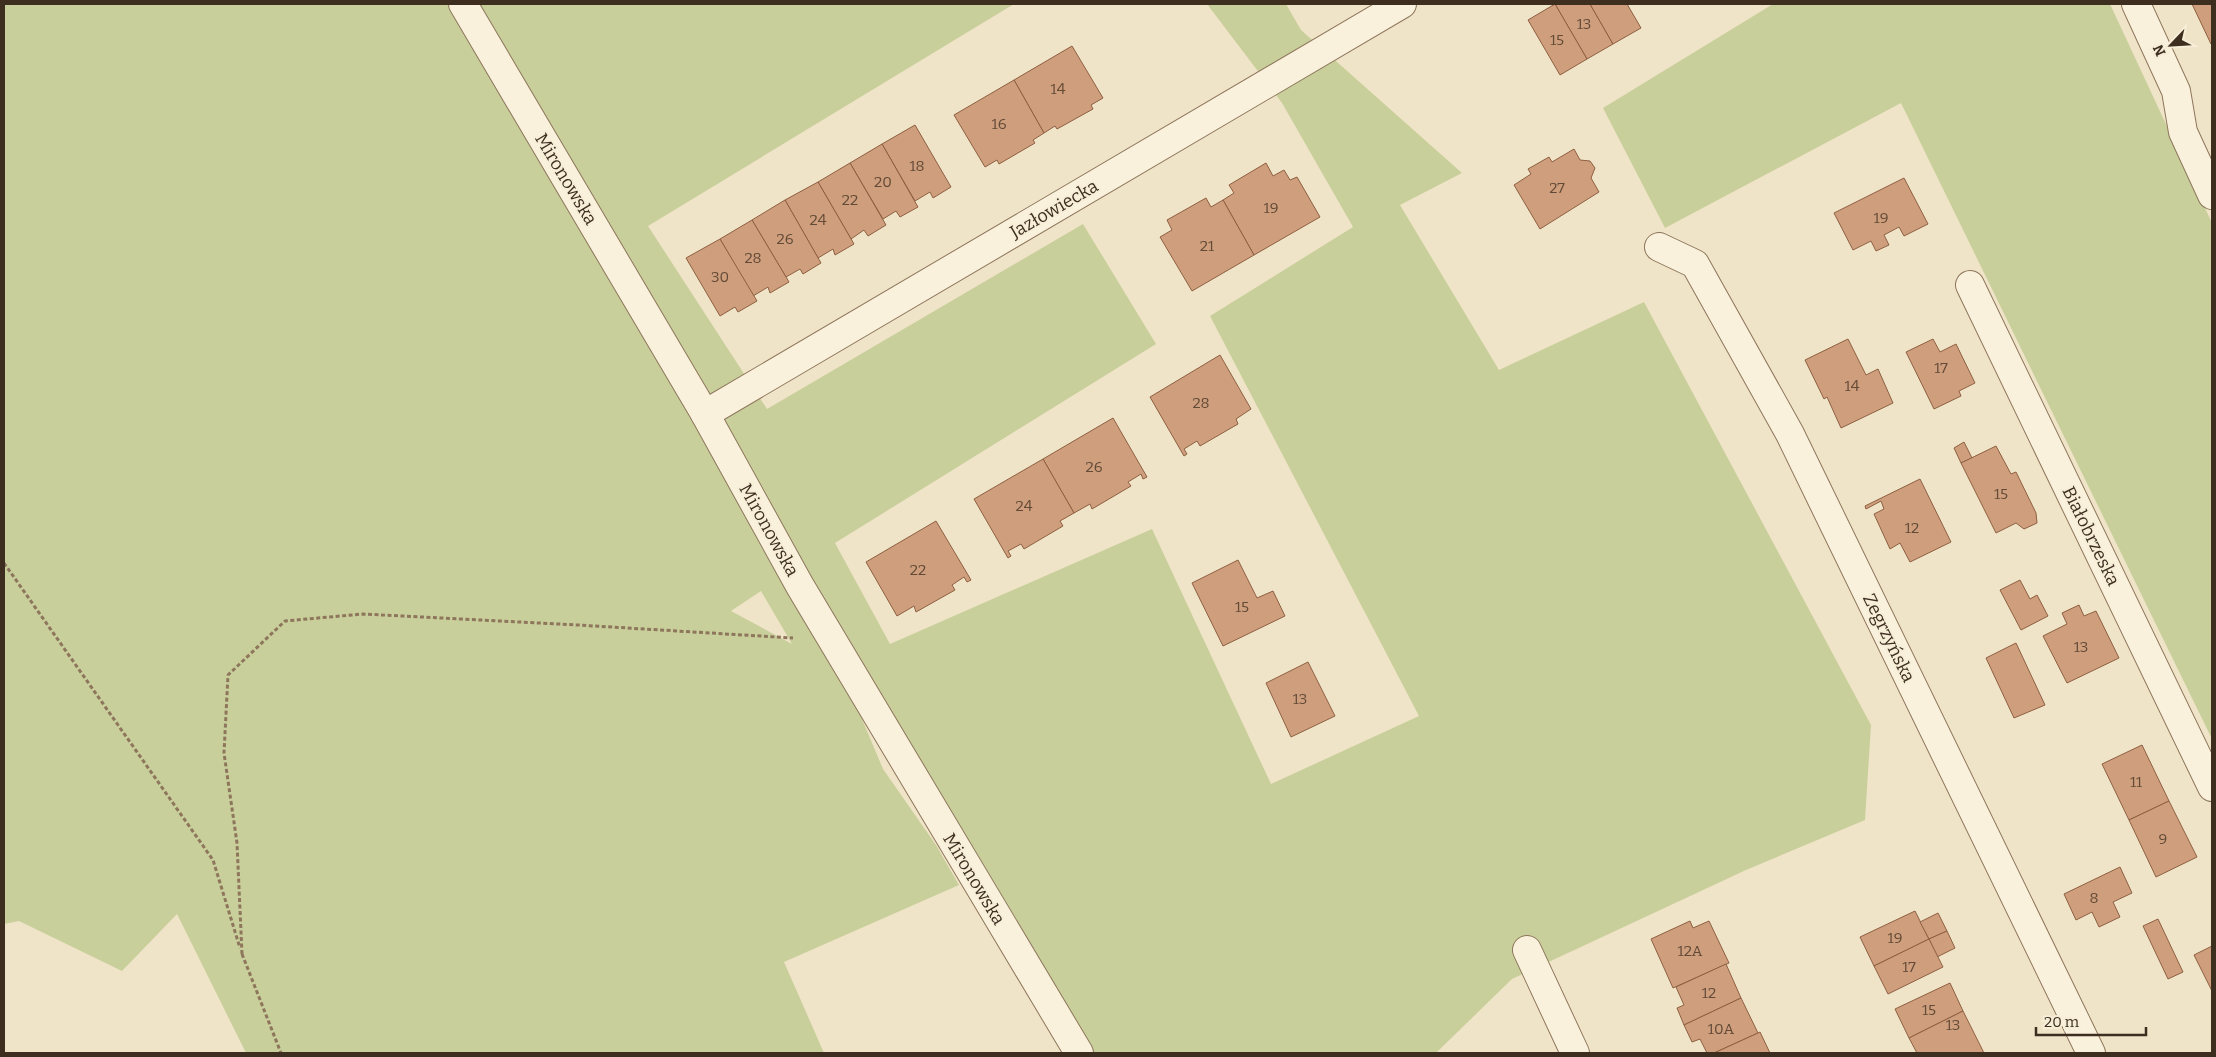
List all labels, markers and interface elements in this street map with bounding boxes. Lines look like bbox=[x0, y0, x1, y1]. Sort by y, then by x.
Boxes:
house number: 13 bbox=[1577, 15, 1591, 33]
north arrow bbox=[2146, 20, 2196, 70]
house number: 15 bbox=[1550, 31, 1564, 49]
text: N bbox=[2150, 42, 2170, 59]
house number: 14 bbox=[1051, 80, 1066, 98]
house number: 16 bbox=[992, 115, 1007, 133]
street label: Mironowska bbox=[530, 129, 602, 229]
house number: 18 bbox=[909, 157, 925, 175]
house number: 20 bbox=[874, 173, 892, 191]
street label: Jazłowiecka bbox=[1005, 175, 1102, 244]
house number: 27 bbox=[1549, 179, 1565, 197]
house number: 22 bbox=[842, 191, 858, 209]
house number: 19 bbox=[1264, 199, 1278, 217]
house number: 19 bbox=[1874, 209, 1888, 227]
house number: 24 bbox=[810, 211, 827, 229]
house number: 26 bbox=[777, 230, 794, 248]
house number: 21 bbox=[1200, 237, 1214, 255]
house number: 28 bbox=[744, 249, 762, 267]
house number: 30 bbox=[711, 268, 729, 286]
house number: 17 bbox=[1934, 359, 1948, 377]
house number: 14 bbox=[1845, 377, 1860, 395]
house number: 28 bbox=[1192, 394, 1210, 412]
house number: 26 bbox=[1086, 458, 1103, 476]
street label: Mironowska bbox=[734, 480, 804, 580]
street label: Białobrzeska bbox=[2058, 483, 2125, 589]
house number: 15 bbox=[1994, 485, 2008, 503]
house number: 24 bbox=[1016, 497, 1033, 515]
house number: 12 bbox=[1905, 519, 1919, 537]
house number: 22 bbox=[910, 561, 926, 579]
street label: Zegrzyńska bbox=[1858, 590, 1920, 686]
house number: 15 bbox=[1235, 598, 1249, 616]
house number: 13 bbox=[2074, 638, 2088, 656]
house number: 13 bbox=[1293, 690, 1307, 708]
house number: 11 bbox=[2130, 773, 2142, 791]
street label: Mironowska bbox=[938, 829, 1010, 929]
house number: 9 bbox=[2159, 830, 2167, 848]
house number: 8 bbox=[2089, 889, 2099, 907]
house number: 19 bbox=[1888, 929, 1902, 947]
house number: 12A bbox=[1678, 942, 1703, 960]
house number: 17 bbox=[1902, 958, 1916, 976]
house number: 12 bbox=[1702, 984, 1716, 1002]
house number: 15 bbox=[1922, 1001, 1936, 1019]
scale bar bbox=[2036, 1004, 2146, 1036]
text: 20 m bbox=[2044, 1013, 2080, 1031]
house number: 13 bbox=[1946, 1016, 1960, 1034]
house number: 10A bbox=[1708, 1020, 1735, 1038]

